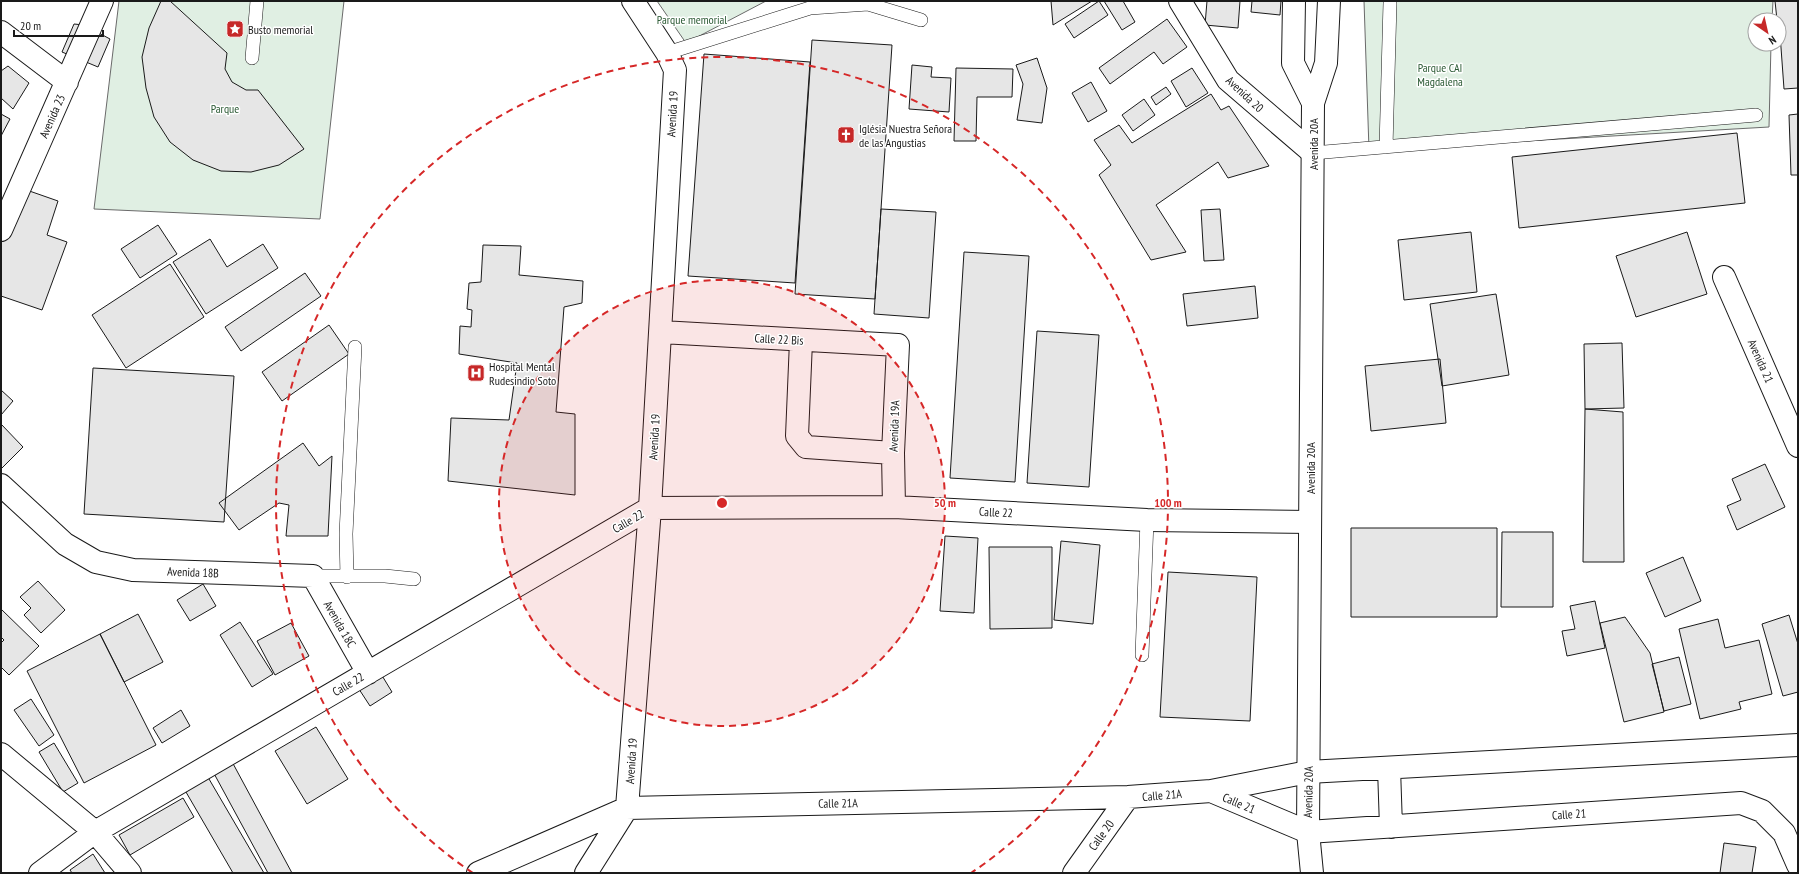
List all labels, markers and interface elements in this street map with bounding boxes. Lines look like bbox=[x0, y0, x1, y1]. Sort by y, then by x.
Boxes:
scale bar bbox=[14, 12, 103, 38]
park label: Parque memorial bbox=[657, 12, 727, 27]
north arrow bbox=[1747, 12, 1787, 52]
text: 20 m bbox=[20, 18, 41, 33]
place icon: Busto memorial bbox=[225, 19, 245, 39]
place label: Busto memorial bbox=[248, 22, 313, 37]
text: N bbox=[1766, 33, 1779, 48]
park label: Parque CAI Magdalena bbox=[1417, 60, 1463, 89]
street label: Avenida 20 bbox=[1223, 73, 1267, 115]
street label: Avenida 19 bbox=[663, 91, 681, 137]
street label: Avenida 23 bbox=[36, 92, 68, 140]
park label: Parque bbox=[211, 101, 239, 116]
street label: Avenida 20A bbox=[1306, 118, 1321, 170]
place label: Iglésia Nuestra Señora de las Angustias bbox=[859, 121, 952, 150]
church icon: Iglésia Nuestra Señora de las Angustias bbox=[836, 125, 856, 145]
street label: Calle 22 Bis bbox=[754, 330, 804, 348]
street label: Avenida 21 bbox=[1745, 337, 1777, 385]
place label: Hospital Mental Rudesindio Soto bbox=[489, 359, 556, 388]
hospital icon: Hospital Mental Rudesindio Soto bbox=[466, 363, 486, 383]
street label: Avenida 19A bbox=[886, 400, 902, 452]
street label: Avenida 19 bbox=[645, 414, 663, 460]
street label: Avenida 20A bbox=[1303, 442, 1318, 494]
text: 50 m bbox=[934, 495, 956, 510]
text: 100 m bbox=[1154, 495, 1182, 510]
centre of rings bbox=[715, 496, 729, 510]
street label: Calle 22 bbox=[979, 504, 1013, 520]
street label: Calle 22 bbox=[610, 506, 646, 536]
street label: Avenida 18B bbox=[167, 564, 219, 580]
street label: Avenida 18C bbox=[321, 598, 360, 651]
street label: Calle 22 bbox=[330, 669, 366, 699]
street label: Avenida 19 bbox=[622, 737, 640, 785]
street label: Avenida 20A bbox=[1300, 766, 1316, 818]
street label: Calle 21A bbox=[1142, 786, 1183, 804]
street label: Calle 21 bbox=[1220, 789, 1258, 817]
street label: Calle 21A bbox=[818, 795, 858, 811]
street label: Calle 21 bbox=[1551, 805, 1587, 823]
street label: Calle 20 bbox=[1085, 817, 1117, 853]

